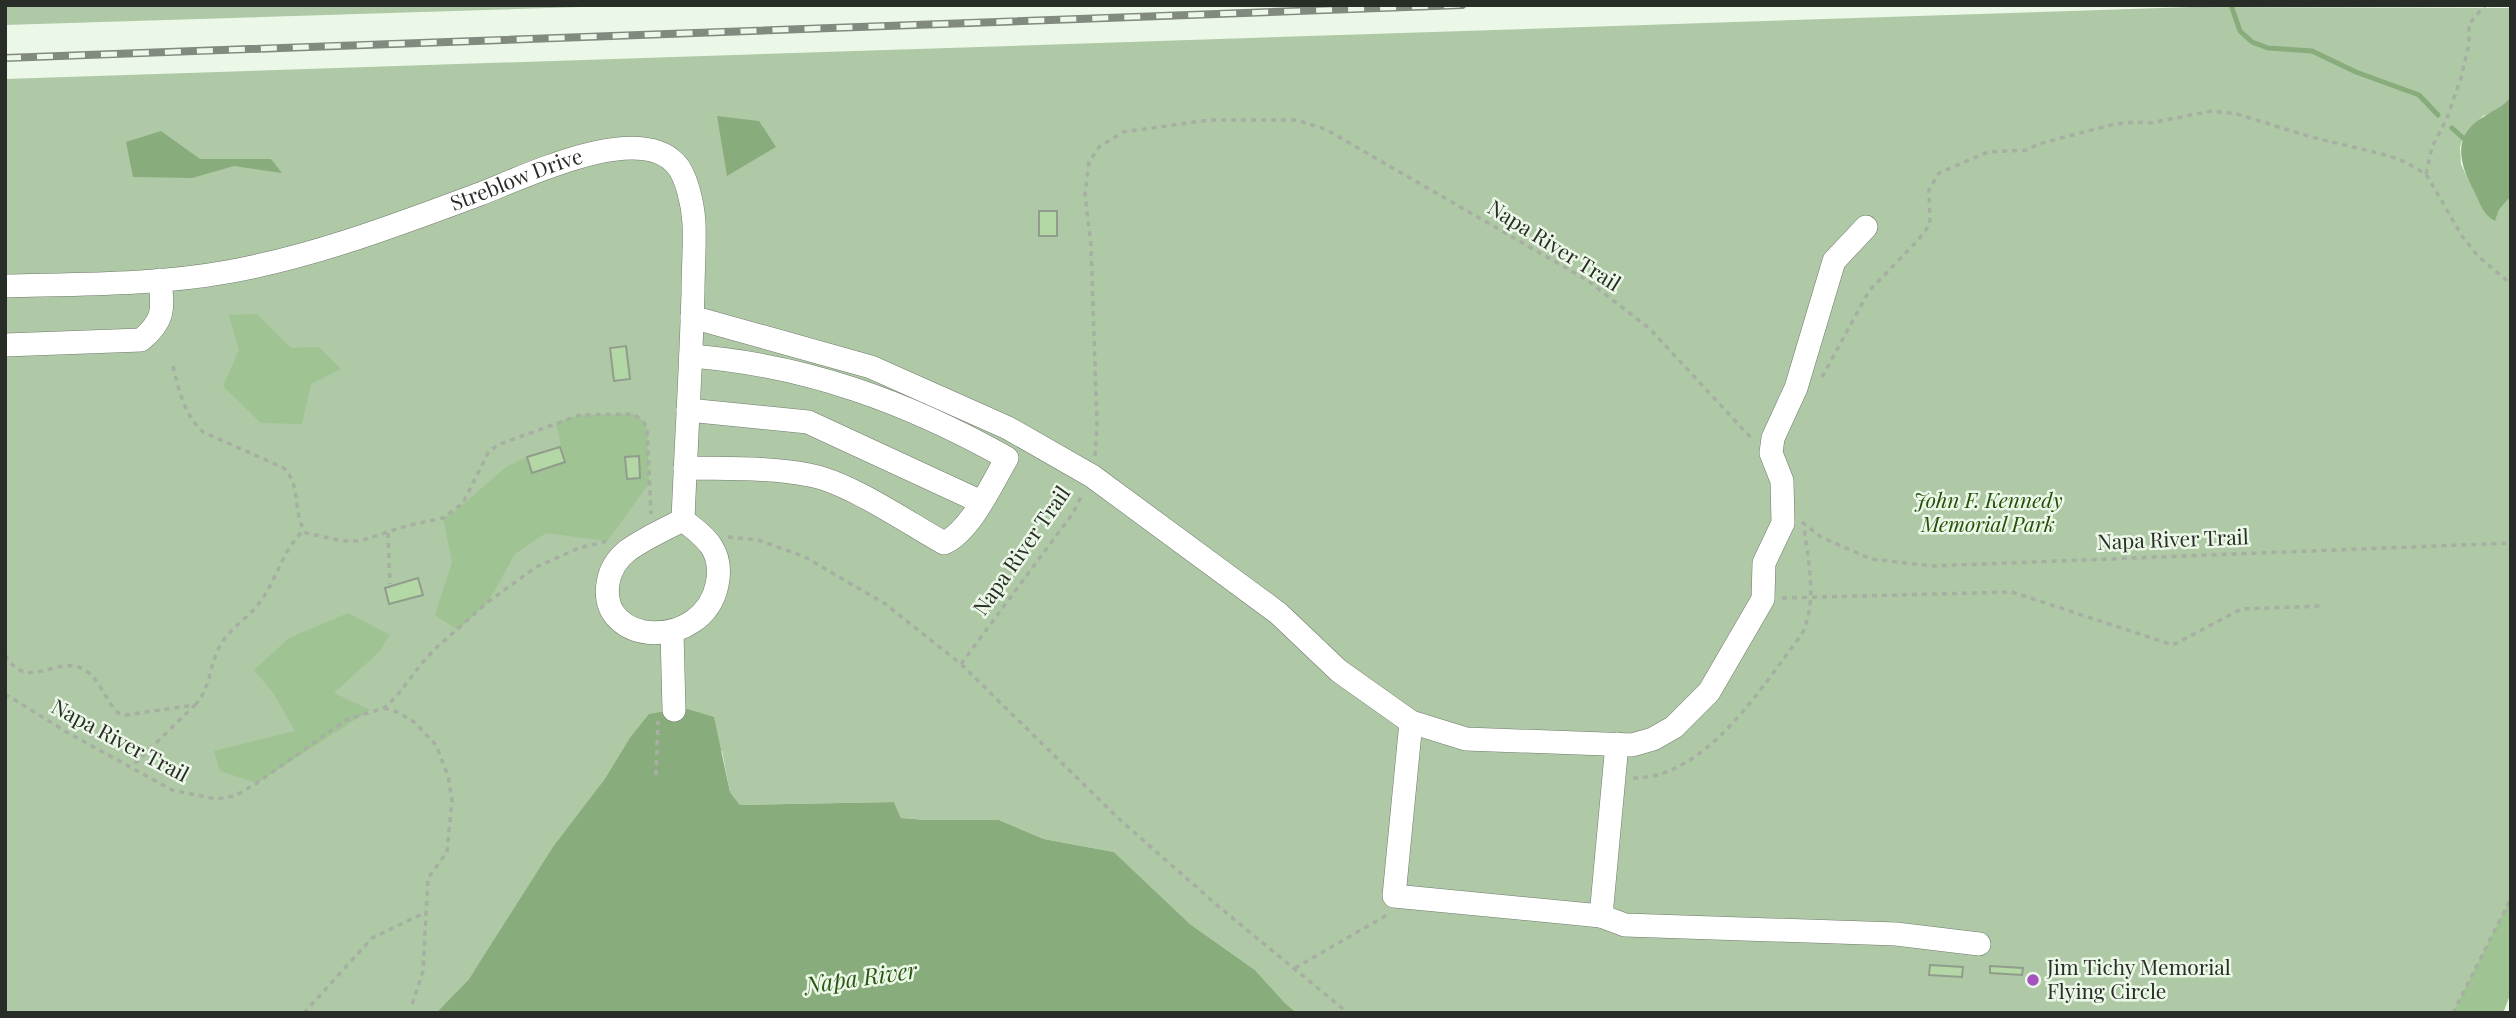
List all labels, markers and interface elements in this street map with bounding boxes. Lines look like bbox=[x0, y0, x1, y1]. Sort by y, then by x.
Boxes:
street label: Streblow Drive bbox=[446, 141, 585, 216]
street label: Napa River Trail bbox=[1483, 192, 1627, 296]
street label: Napa River Trail bbox=[965, 480, 1075, 620]
park label: John F. Kennedy Memorial Park bbox=[1913, 485, 2063, 537]
street label: Napa River Trail bbox=[2097, 521, 2249, 555]
street label: Napa River Trail bbox=[47, 691, 194, 787]
place label: Jim Tichy Memorial Flying Circle bbox=[2046, 952, 2231, 1004]
water label: Napa River bbox=[801, 953, 920, 1000]
marker: Jim Tichy Memorial Flying Circle bbox=[2025, 972, 2041, 988]

